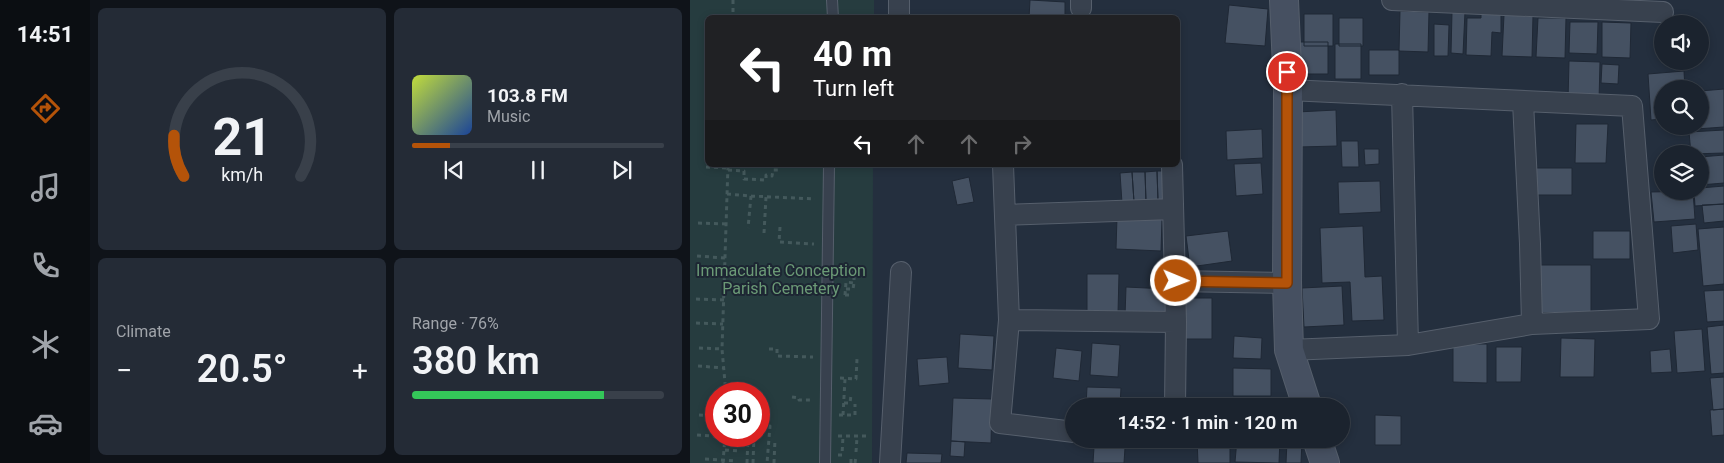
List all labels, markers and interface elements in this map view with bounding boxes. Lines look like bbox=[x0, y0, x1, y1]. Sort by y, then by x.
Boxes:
map controls bbox=[1654, 15, 1709, 200]
button: sound bbox=[1654, 15, 1709, 70]
text: 14:51 bbox=[17, 22, 73, 47]
text: 40 m bbox=[813, 34, 892, 75]
icon: left bbox=[730, 35, 795, 100]
pin bbox=[1266, 51, 1308, 93]
icon: arrive bbox=[1273, 58, 1301, 86]
text: Turn left bbox=[813, 76, 894, 101]
button: search bbox=[1654, 80, 1709, 135]
text: 103.8 FM bbox=[487, 84, 568, 107]
icon: directions bbox=[28, 91, 63, 126]
text: 21 bbox=[212, 107, 272, 168]
text: Music bbox=[487, 107, 530, 126]
icon: left bbox=[849, 130, 877, 158]
icon: ahead bbox=[902, 130, 930, 158]
icon: ahead bbox=[955, 130, 983, 158]
icon: right bbox=[1008, 130, 1036, 158]
button: layers bbox=[1654, 145, 1709, 200]
icon: previous bbox=[440, 156, 468, 184]
icon: pause bbox=[524, 156, 552, 184]
icon: next bbox=[608, 156, 636, 184]
text: km/h bbox=[221, 164, 263, 185]
icon: music bbox=[28, 170, 63, 205]
icon: phone bbox=[28, 248, 63, 283]
position arrow bbox=[1149, 254, 1201, 306]
park label: Immaculate Conception Parish Cemetery bbox=[696, 261, 866, 298]
text: Range · 76% bbox=[412, 314, 499, 333]
text: Climate bbox=[116, 322, 171, 341]
icon: climate bbox=[28, 327, 63, 362]
text: 380 km bbox=[412, 339, 540, 383]
text: 20.5° bbox=[197, 347, 287, 391]
text: − bbox=[116, 354, 132, 387]
text: + bbox=[352, 354, 368, 387]
speed limit sign: 30 bbox=[705, 382, 770, 447]
icon: car bbox=[28, 406, 63, 441]
text: 14:52 · 1 min · 120 m bbox=[1117, 411, 1298, 434]

